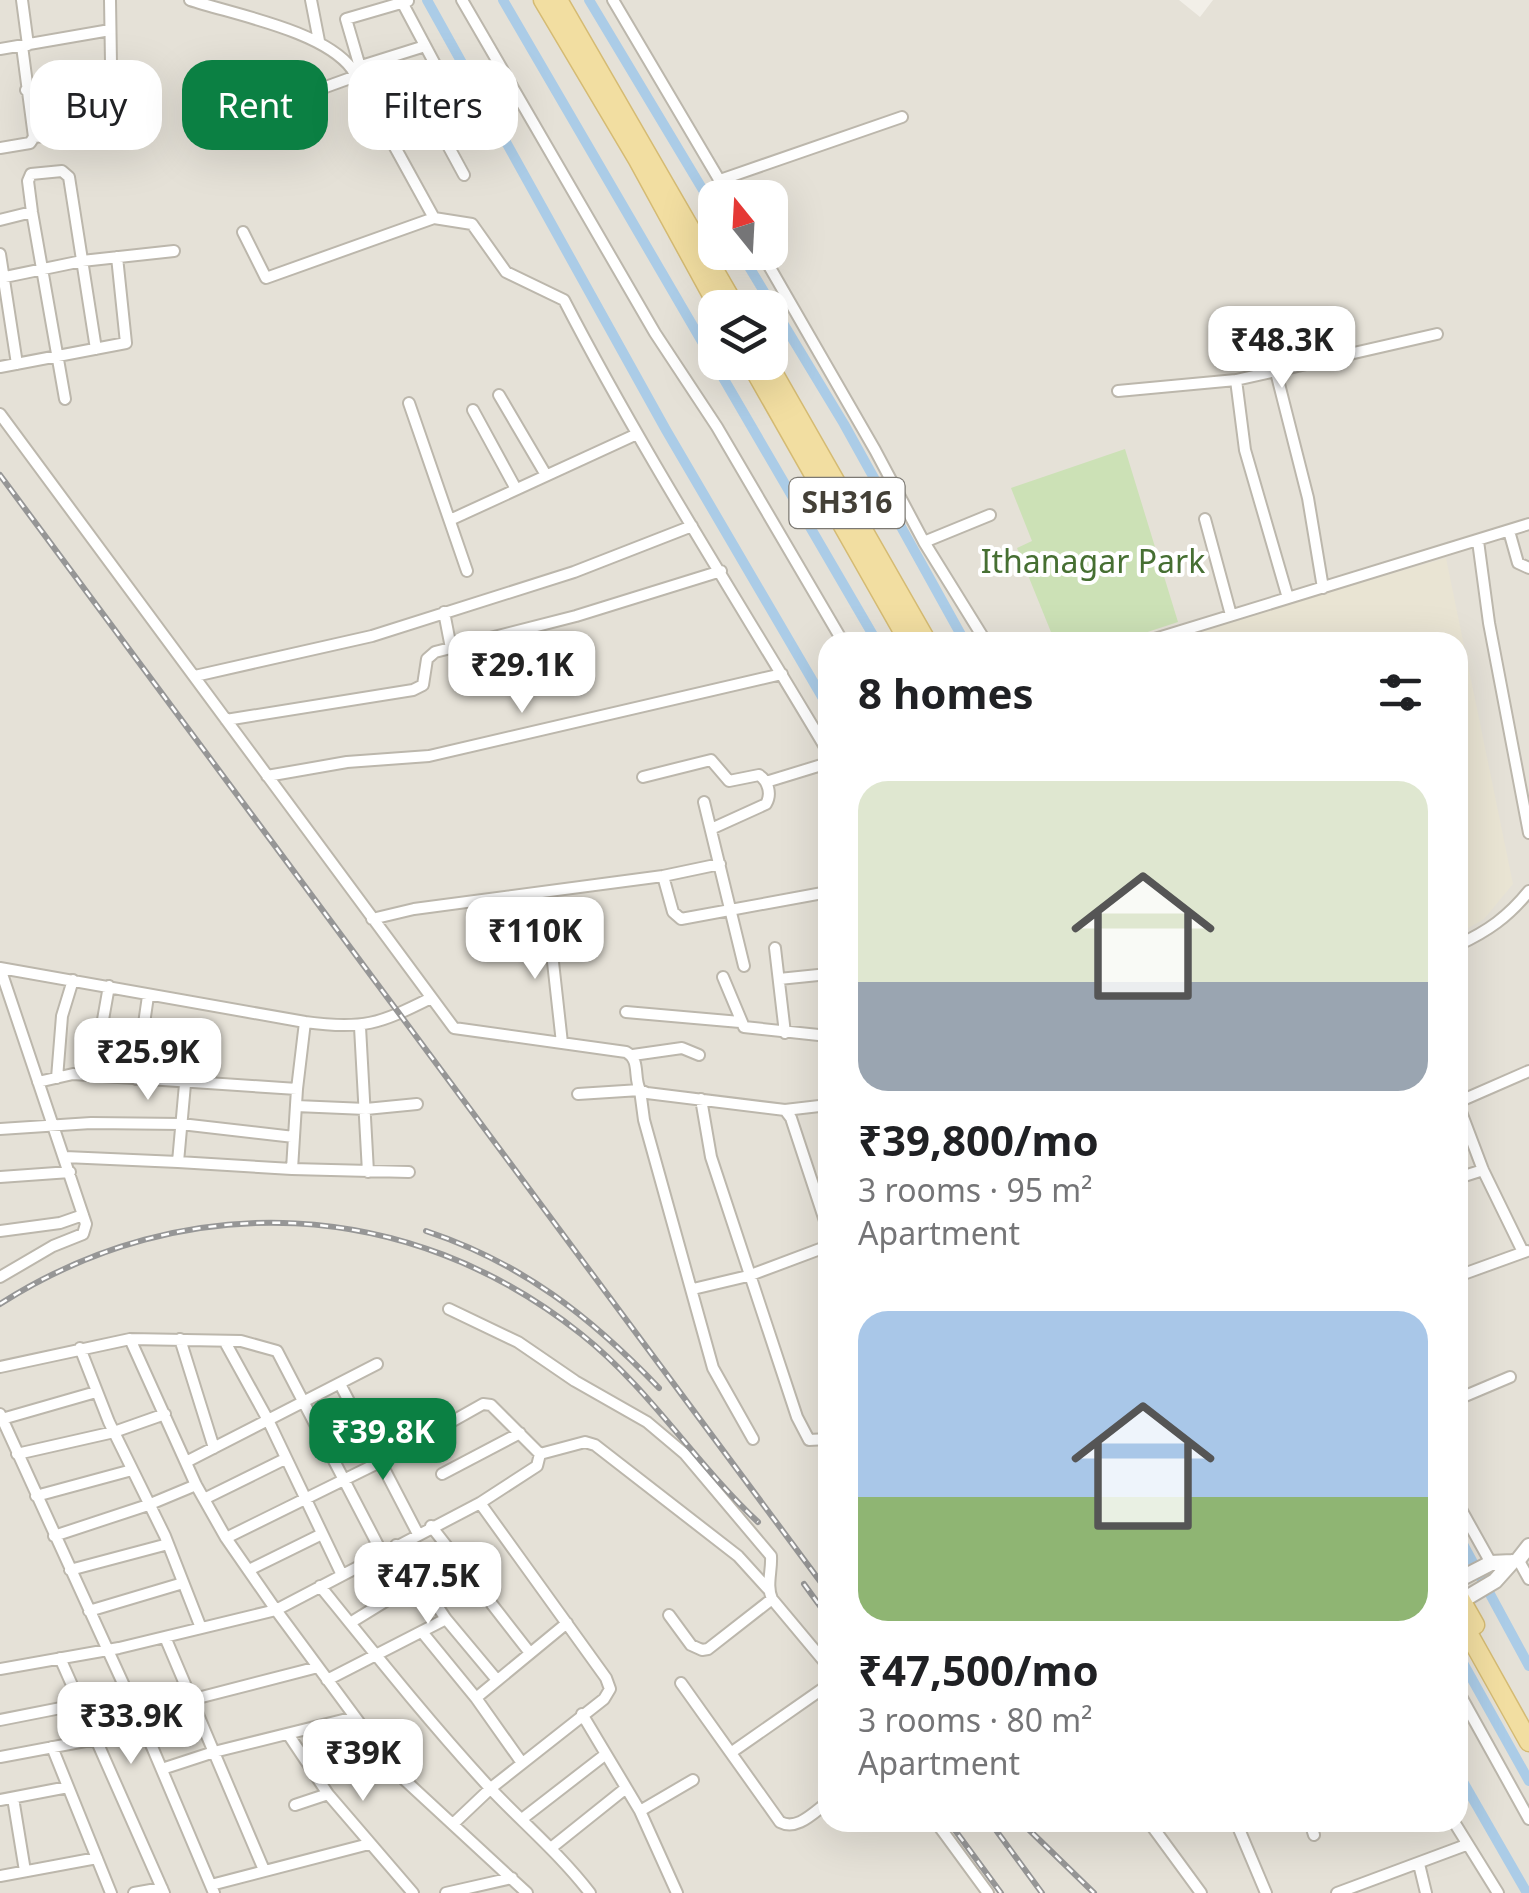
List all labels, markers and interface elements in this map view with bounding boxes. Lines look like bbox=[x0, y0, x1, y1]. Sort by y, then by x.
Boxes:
chip: Buy bbox=[30, 60, 162, 150]
chip: Rent bbox=[182, 60, 328, 150]
chip: Filters bbox=[348, 60, 518, 150]
north arrow bbox=[698, 180, 788, 270]
map controls bbox=[698, 180, 788, 380]
button: layers bbox=[698, 290, 788, 380]
pin: ₹48.3K bbox=[1201, 306, 1363, 391]
text: ₹48.3K bbox=[1230, 317, 1334, 360]
road number: SH316 bbox=[790, 478, 904, 528]
park label: Ithanagar Park bbox=[981, 539, 1205, 582]
pin: ₹29.1K bbox=[441, 631, 603, 716]
text: ₹29.1K bbox=[470, 642, 574, 685]
text: 8 homes bbox=[858, 664, 1034, 721]
icon: filters bbox=[1373, 665, 1428, 720]
icon: home bbox=[1053, 846, 1233, 1026]
pin: ₹110K bbox=[465, 897, 605, 982]
text: ₹110K bbox=[488, 908, 582, 951]
pin: ₹25.9K bbox=[67, 1018, 229, 1103]
text: ₹25.9K bbox=[96, 1029, 200, 1072]
text: ₹39,800/mo bbox=[858, 1111, 1099, 1168]
text: 3 rooms · 95 m² bbox=[858, 1168, 1092, 1211]
text: Apartment bbox=[858, 1211, 1020, 1254]
icon: home bbox=[1053, 1376, 1233, 1556]
pin: ₹39.8K bbox=[302, 1398, 464, 1483]
text: ₹39.8K bbox=[331, 1409, 435, 1452]
pin: ₹47.5K bbox=[347, 1542, 509, 1627]
text: ₹47.5K bbox=[376, 1553, 480, 1596]
text: ₹47,500/mo bbox=[858, 1641, 1099, 1698]
pin: ₹33.9K bbox=[50, 1682, 212, 1767]
text: ₹33.9K bbox=[79, 1693, 183, 1736]
text: 3 rooms · 80 m² bbox=[858, 1698, 1092, 1741]
pin: ₹39K bbox=[304, 1719, 422, 1804]
text: ₹39K bbox=[325, 1730, 401, 1773]
text: Apartment bbox=[858, 1741, 1020, 1784]

